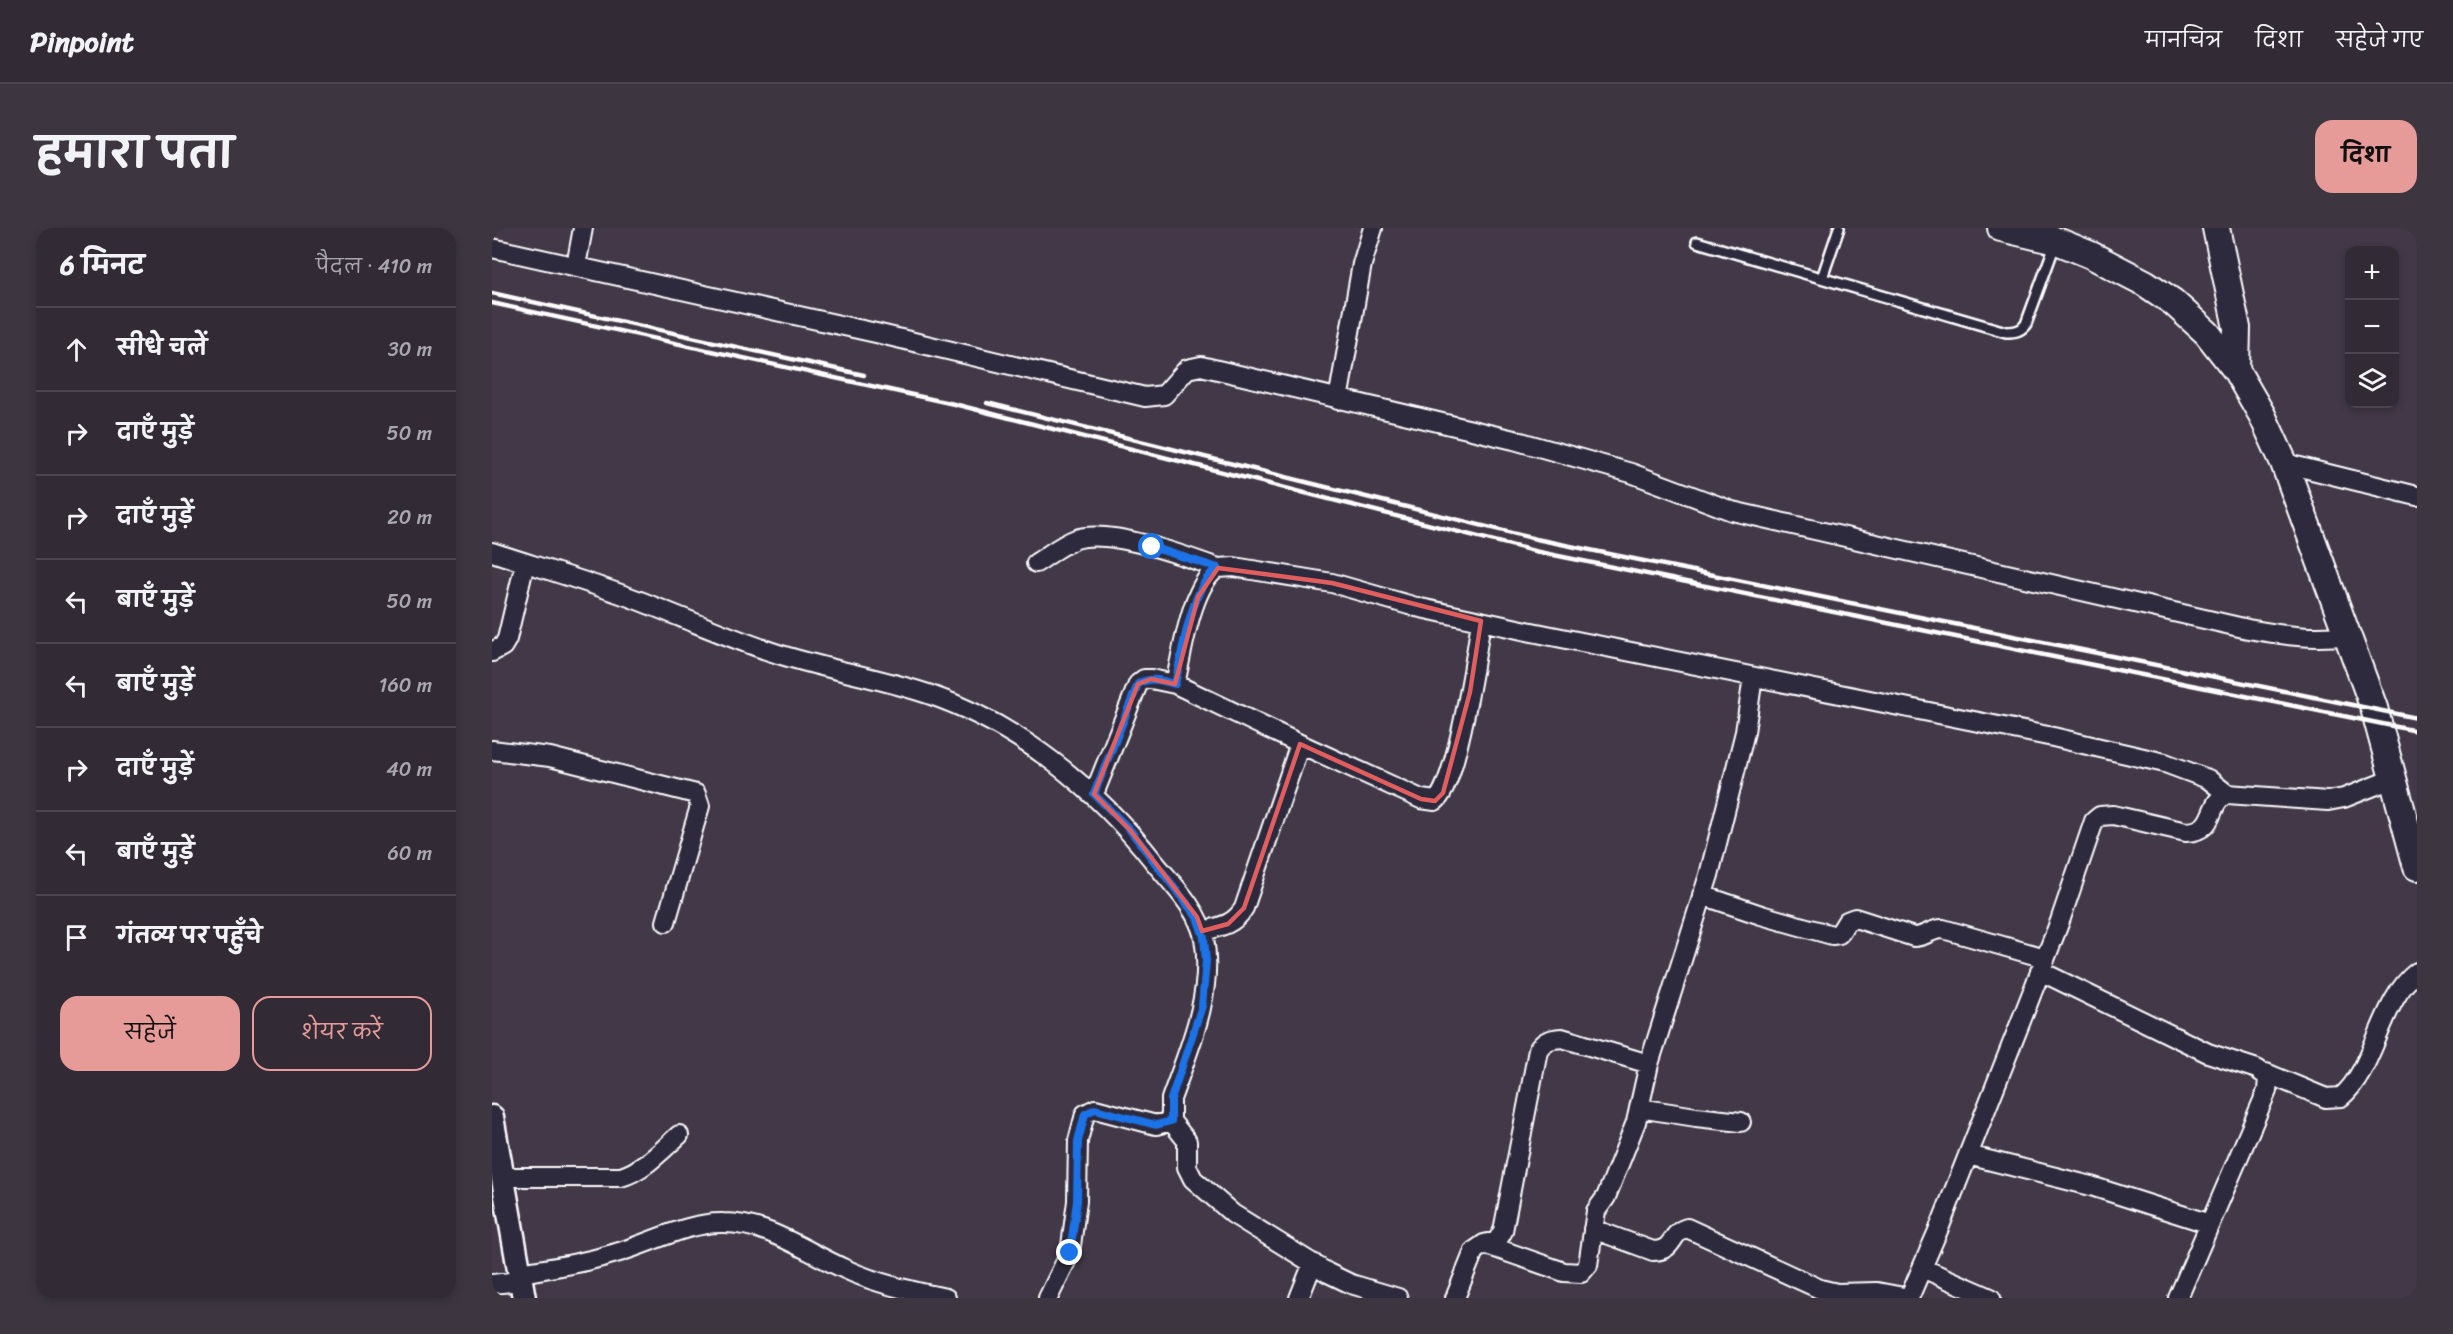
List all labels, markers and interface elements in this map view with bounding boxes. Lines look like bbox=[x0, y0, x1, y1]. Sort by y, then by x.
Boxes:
text: Pinpoint bbox=[30, 17, 134, 66]
text: मानचित्र bbox=[2145, 21, 2222, 59]
text: दिशा bbox=[2255, 21, 2303, 59]
text: सहेजे गए bbox=[2336, 21, 2423, 59]
text: हमारा पता bbox=[36, 116, 234, 190]
button: दिशा bbox=[2315, 120, 2417, 193]
text: 6 मिनट bbox=[60, 242, 145, 288]
map controls bbox=[2345, 246, 2399, 408]
button: + bbox=[2345, 246, 2399, 300]
text: पैदल · 410 m bbox=[316, 249, 432, 284]
button: − bbox=[2345, 300, 2399, 354]
text: सीधे चलें bbox=[117, 328, 207, 367]
text: 30 m bbox=[388, 332, 432, 367]
icon: ahead bbox=[60, 333, 93, 366]
button: layers bbox=[2345, 354, 2399, 408]
text: दाएँ मुड़ें bbox=[117, 412, 194, 451]
text: 50 m bbox=[387, 416, 432, 451]
icon: right bbox=[60, 417, 93, 450]
text: दाएँ मुड़ें bbox=[117, 496, 194, 535]
text: 20 m bbox=[387, 500, 432, 535]
icon: right bbox=[60, 501, 93, 534]
route start bbox=[1138, 533, 1164, 559]
text: बाएँ मुड़ें bbox=[117, 580, 194, 619]
text: 50 m bbox=[387, 584, 432, 619]
icon: left bbox=[60, 585, 93, 618]
text: बाएँ मुड़ें bbox=[117, 664, 194, 703]
text: 160 m bbox=[379, 668, 432, 703]
icon: left bbox=[60, 669, 93, 702]
text: दाएँ मुड़ें bbox=[117, 748, 194, 787]
text: 40 m bbox=[386, 752, 432, 787]
icon: right bbox=[60, 753, 93, 786]
text: बाएँ मुड़ें bbox=[117, 832, 194, 871]
text: 60 m bbox=[387, 836, 432, 871]
icon: left bbox=[60, 837, 93, 870]
text: गंतव्य पर पहुँचे bbox=[117, 916, 262, 955]
icon: arrive bbox=[60, 921, 93, 954]
button: सहेजें bbox=[60, 996, 240, 1071]
button: शेयर करें bbox=[252, 996, 432, 1071]
route end bbox=[1056, 1239, 1082, 1265]

